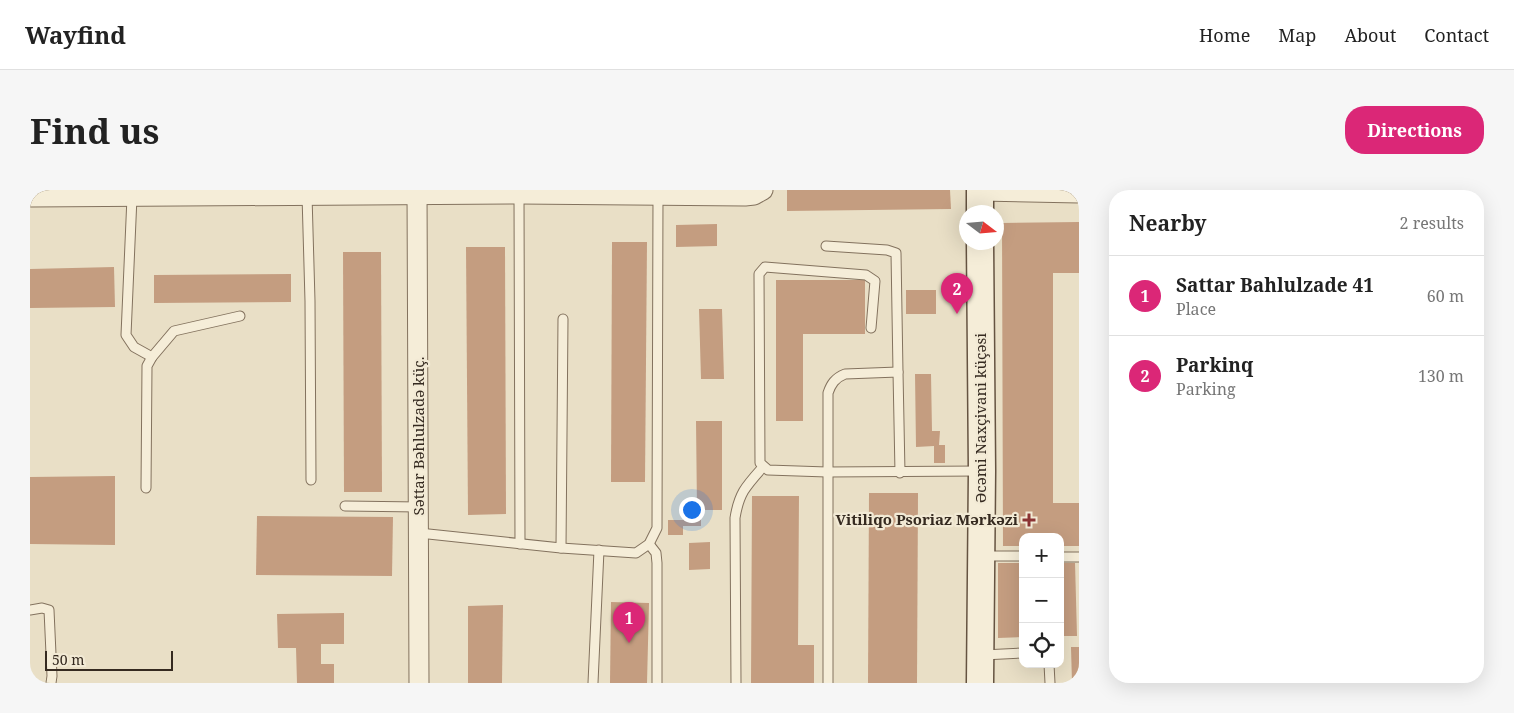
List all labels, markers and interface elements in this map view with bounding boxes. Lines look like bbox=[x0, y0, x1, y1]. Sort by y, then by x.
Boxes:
text: Wayfind bbox=[25, 18, 126, 51]
text: Home bbox=[1199, 23, 1250, 47]
text: Map bbox=[1278, 23, 1316, 47]
text: About bbox=[1344, 23, 1396, 47]
text: Contact bbox=[1424, 23, 1489, 47]
button: Directions bbox=[1345, 106, 1484, 154]
text: Find us bbox=[30, 107, 159, 154]
north arrow bbox=[959, 205, 1004, 250]
text: Nearby bbox=[1129, 209, 1207, 237]
text: 2 results bbox=[1400, 212, 1464, 234]
text: Sattar Bahlulzade 41 bbox=[1176, 272, 1374, 298]
pin: 2 bbox=[941, 273, 973, 314]
text: 1 bbox=[1140, 285, 1150, 307]
text: 60 m bbox=[1427, 285, 1464, 307]
text: Place bbox=[1176, 298, 1216, 320]
street label: Əcəmi Naxçivani küçəsi bbox=[970, 333, 990, 503]
text: Parkinq bbox=[1176, 352, 1253, 378]
street label: Səttar Bəhlulzadə küç. bbox=[408, 356, 428, 516]
text: 2 bbox=[1140, 365, 1150, 387]
text: 130 m bbox=[1418, 365, 1464, 387]
text: Parking bbox=[1176, 378, 1236, 400]
your location bbox=[679, 497, 705, 523]
place label: Vitiliqo Psoriaz Mərkəzi bbox=[835, 509, 1019, 529]
marker: Vitiliqo Psoriaz Mərkəzi bbox=[1022, 513, 1036, 527]
map controls bbox=[1019, 533, 1064, 668]
button: + bbox=[1019, 533, 1064, 578]
button: − bbox=[1019, 578, 1064, 623]
pin: 1 bbox=[613, 602, 645, 643]
button: locate bbox=[1019, 623, 1064, 668]
scale bar bbox=[45, 648, 172, 671]
text: 50 m bbox=[52, 650, 85, 669]

